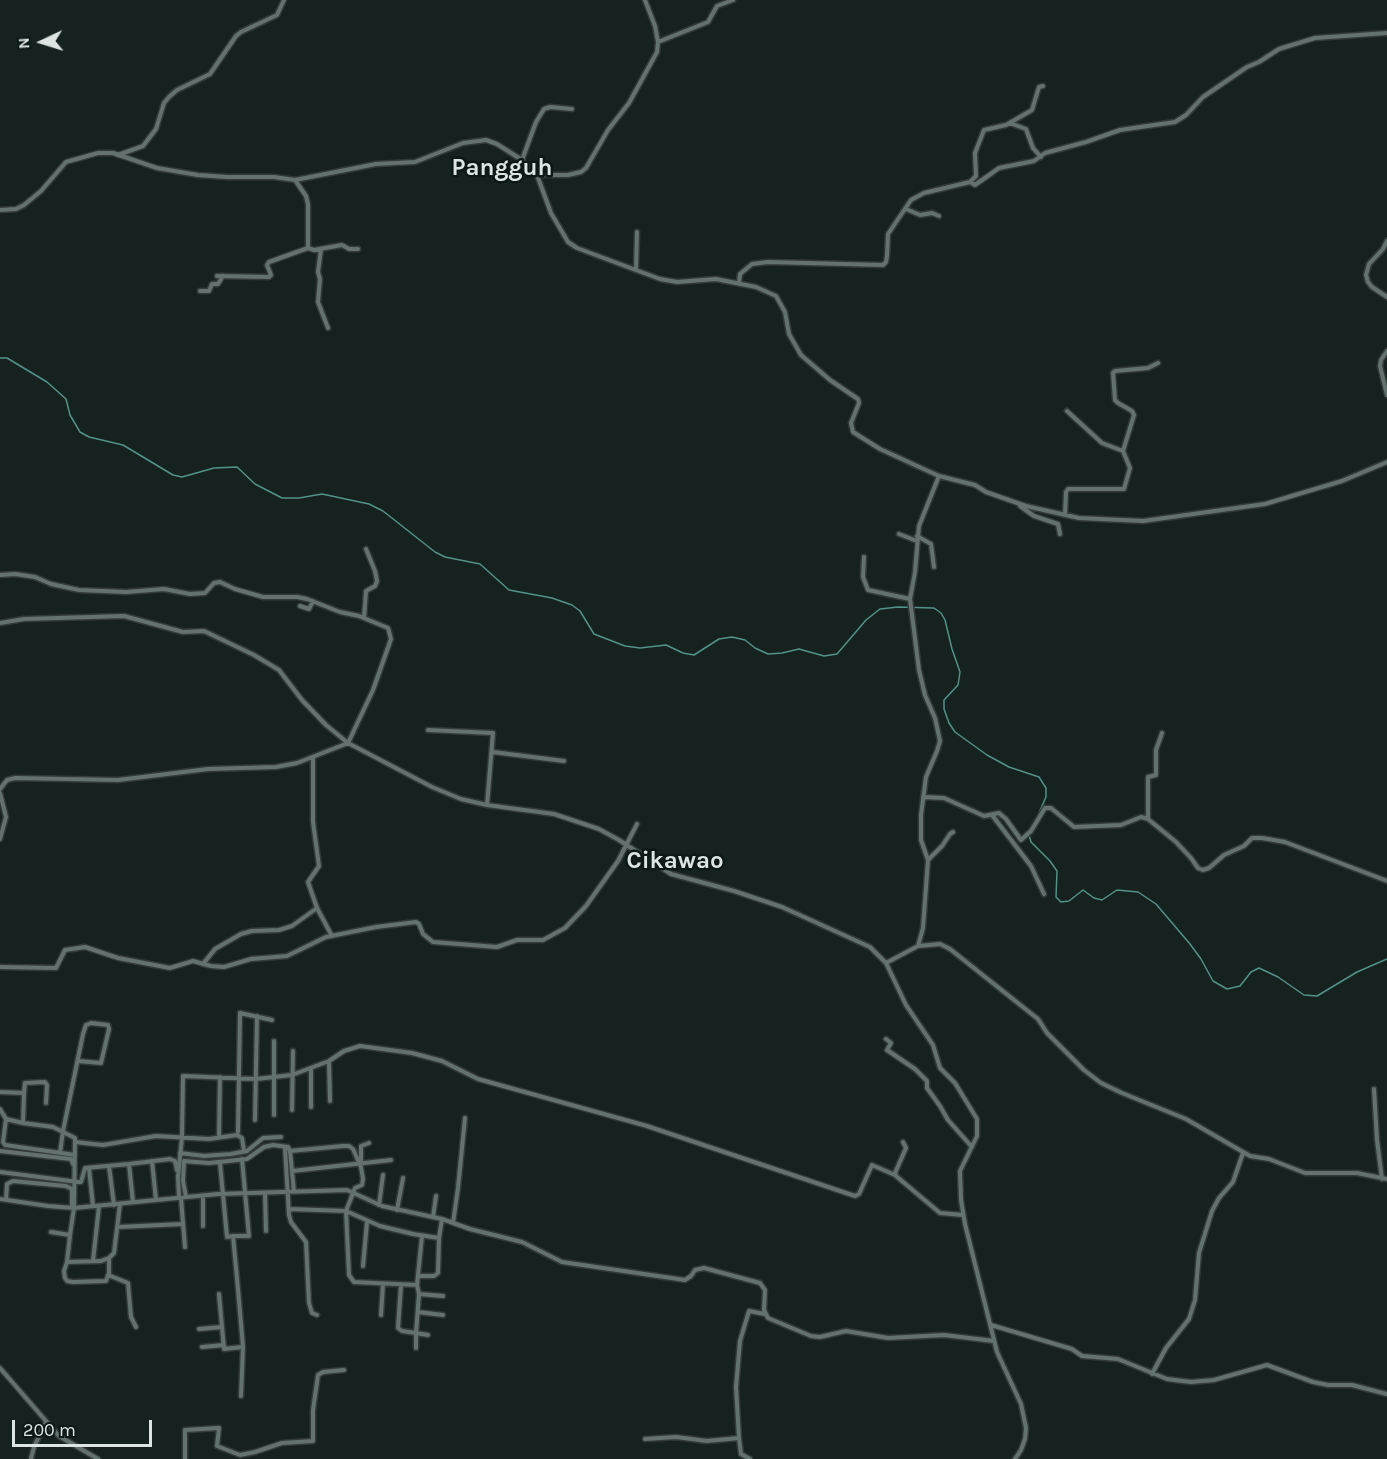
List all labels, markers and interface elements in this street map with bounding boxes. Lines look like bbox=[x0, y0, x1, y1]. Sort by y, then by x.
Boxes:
north arrow bbox=[12, 12, 72, 72]
text: N bbox=[14, 37, 33, 50]
district label: Pangguh bbox=[452, 154, 552, 182]
district label: Cikawao bbox=[626, 847, 724, 875]
scale bar bbox=[15, 1408, 154, 1446]
text: 200 m bbox=[23, 1419, 76, 1441]

